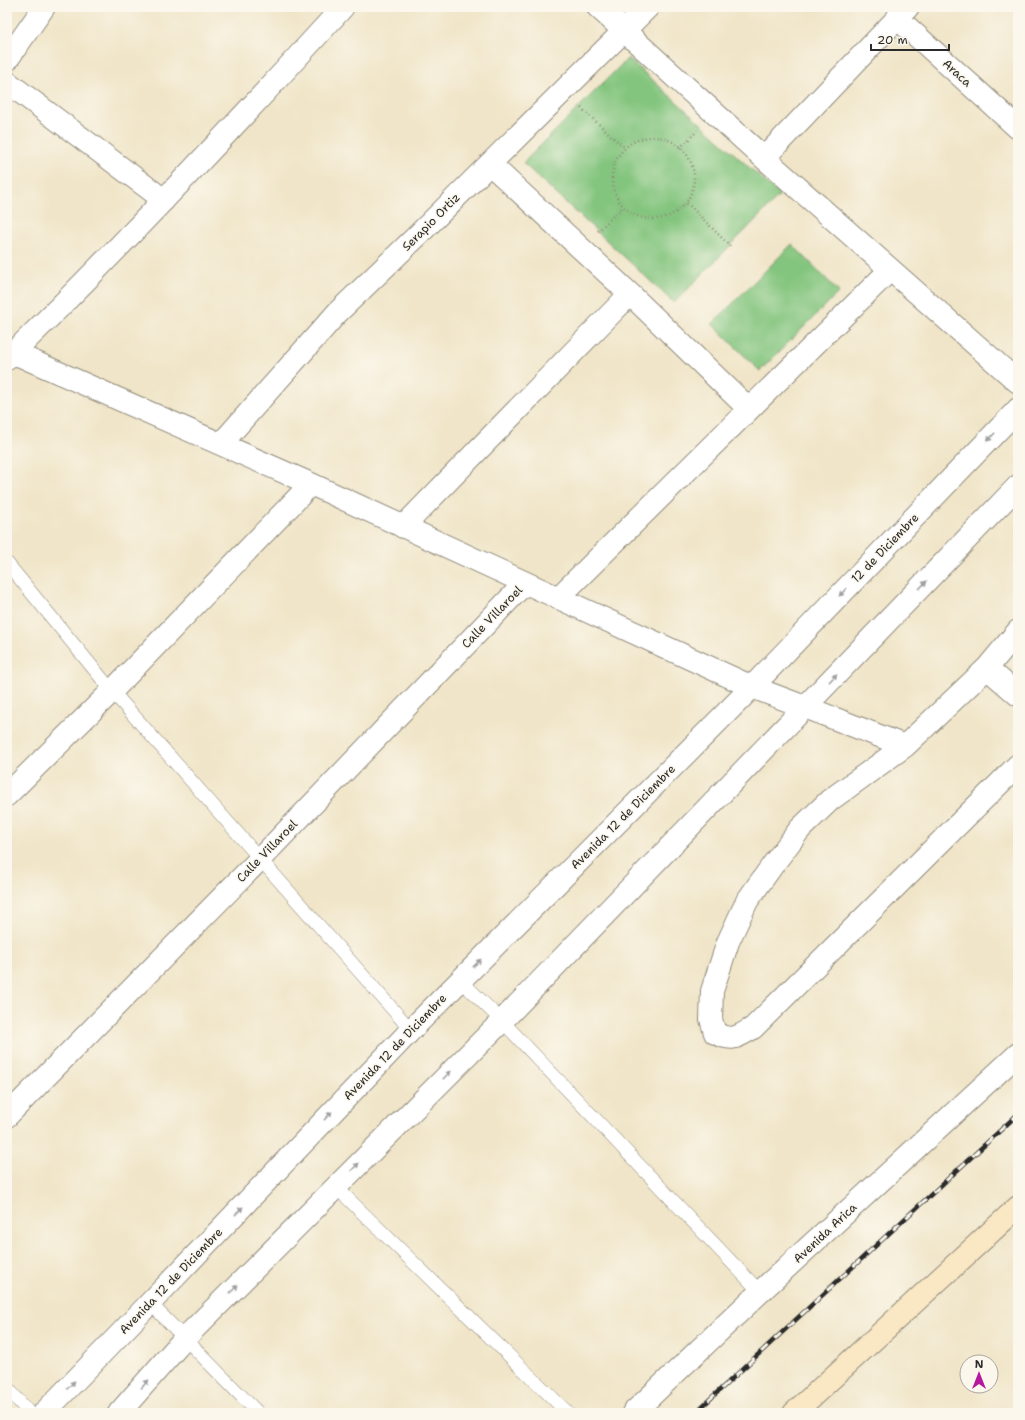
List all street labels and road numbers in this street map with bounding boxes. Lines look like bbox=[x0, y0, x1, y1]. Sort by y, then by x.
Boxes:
street label: Araca bbox=[939, 56, 975, 91]
street label: Serapio Ortiz bbox=[399, 190, 463, 254]
street label: 12 de Diciembre bbox=[848, 510, 923, 586]
street label: Calle Villaroel bbox=[458, 582, 526, 652]
street label: Avenida 12 de Diciembre bbox=[567, 761, 679, 873]
street label: Calle Villaroel bbox=[233, 816, 301, 886]
street label: Avenida 12 de Diciembre bbox=[340, 990, 450, 1104]
street label: Avenida Arica bbox=[790, 1199, 861, 1267]
street label: Avenida 12 de Diciembre bbox=[116, 1224, 226, 1338]

